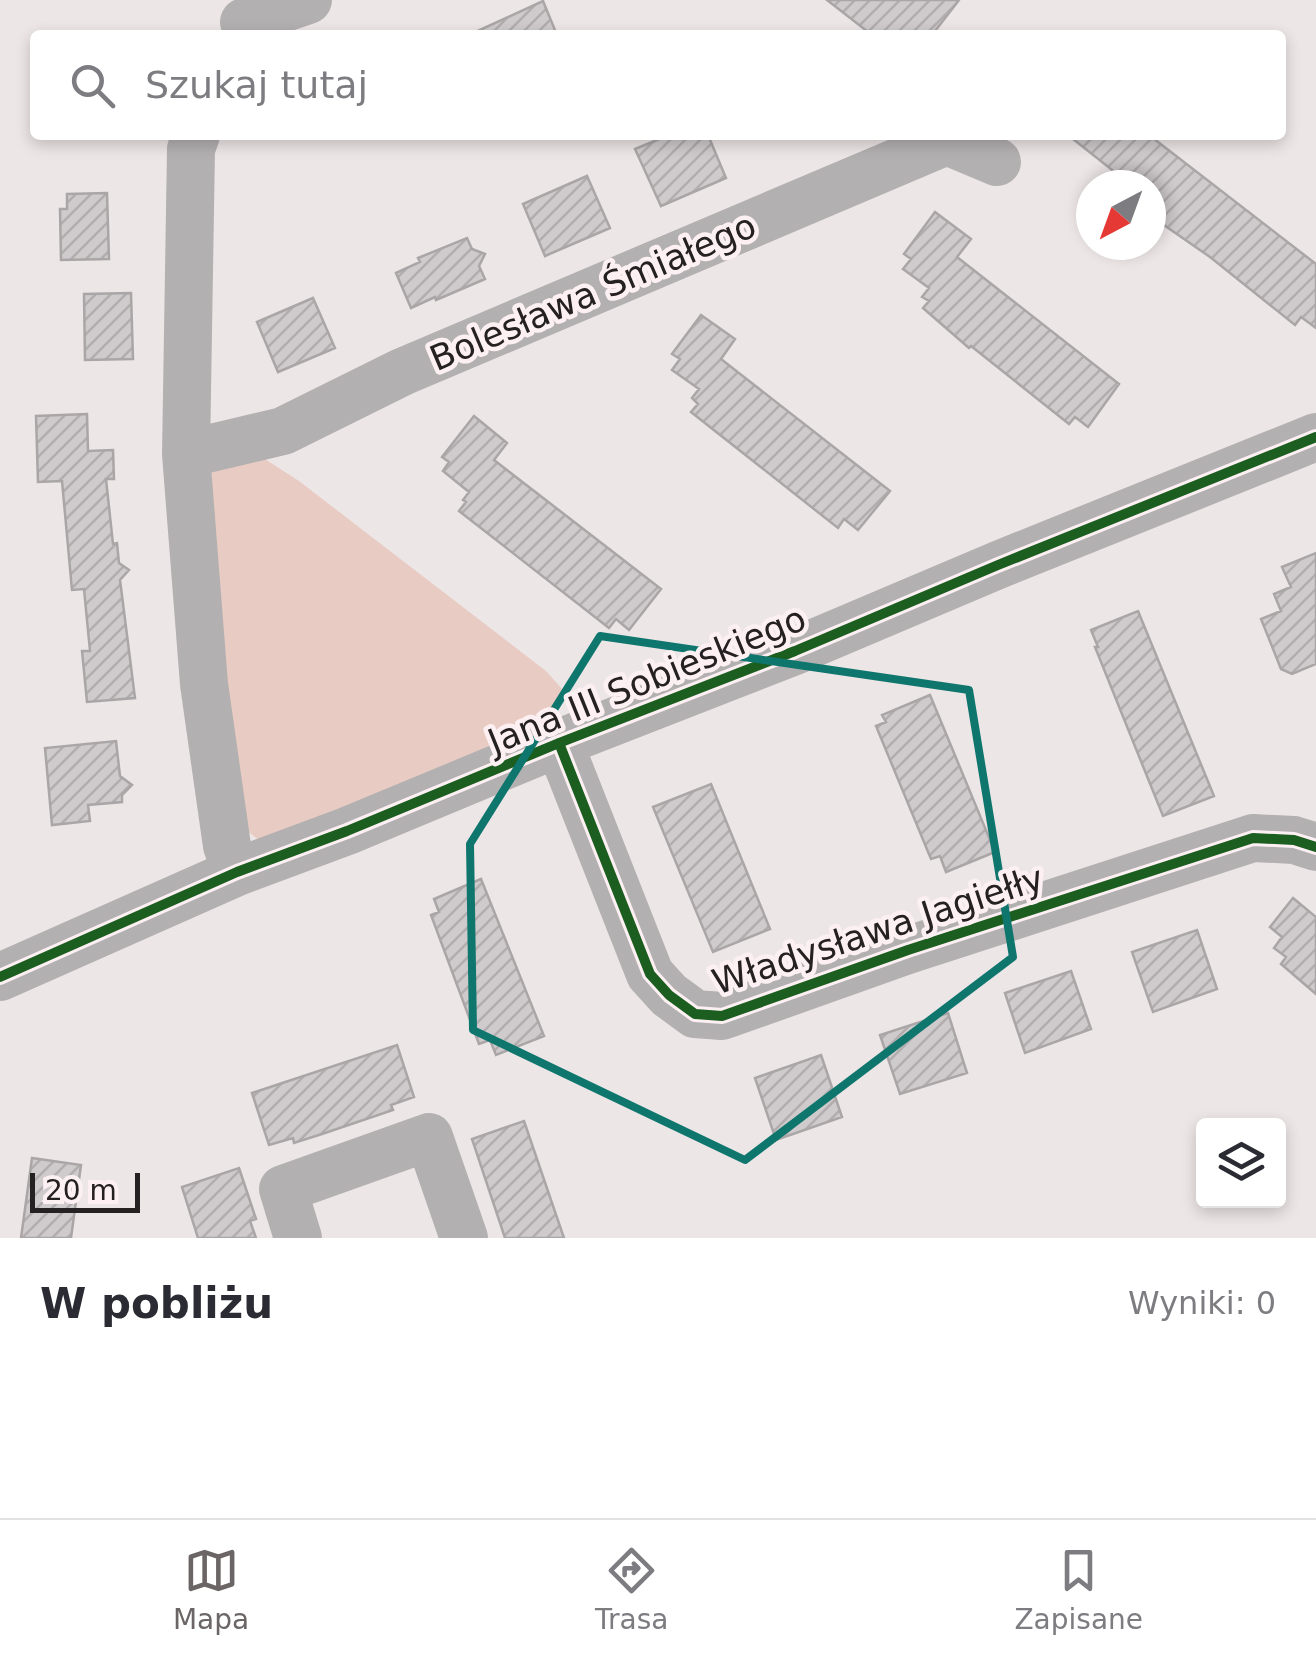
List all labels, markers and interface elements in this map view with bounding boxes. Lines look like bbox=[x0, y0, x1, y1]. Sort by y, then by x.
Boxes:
search box bbox=[30, 30, 1286, 140]
icon: search bbox=[65, 58, 120, 113]
text: Szukaj tutaj bbox=[145, 63, 368, 107]
north arrow bbox=[1076, 170, 1166, 260]
street label: Bolesława Śmiałego bbox=[424, 204, 762, 379]
street label: Jana III Sobieskiego bbox=[480, 598, 812, 763]
street label: Władysława Jagiełły bbox=[707, 858, 1049, 1002]
map controls bbox=[1196, 1118, 1286, 1208]
button: layers bbox=[1196, 1118, 1286, 1208]
scale bar bbox=[30, 1168, 140, 1212]
text: 20 m bbox=[45, 1174, 117, 1207]
text: W pobliżu bbox=[40, 1279, 273, 1328]
text: Wyniki: 0 bbox=[1128, 1284, 1276, 1322]
tab: Mapa bbox=[173, 1543, 249, 1636]
tab: Trasa bbox=[595, 1543, 669, 1636]
tab: Zapisane bbox=[1014, 1543, 1143, 1636]

